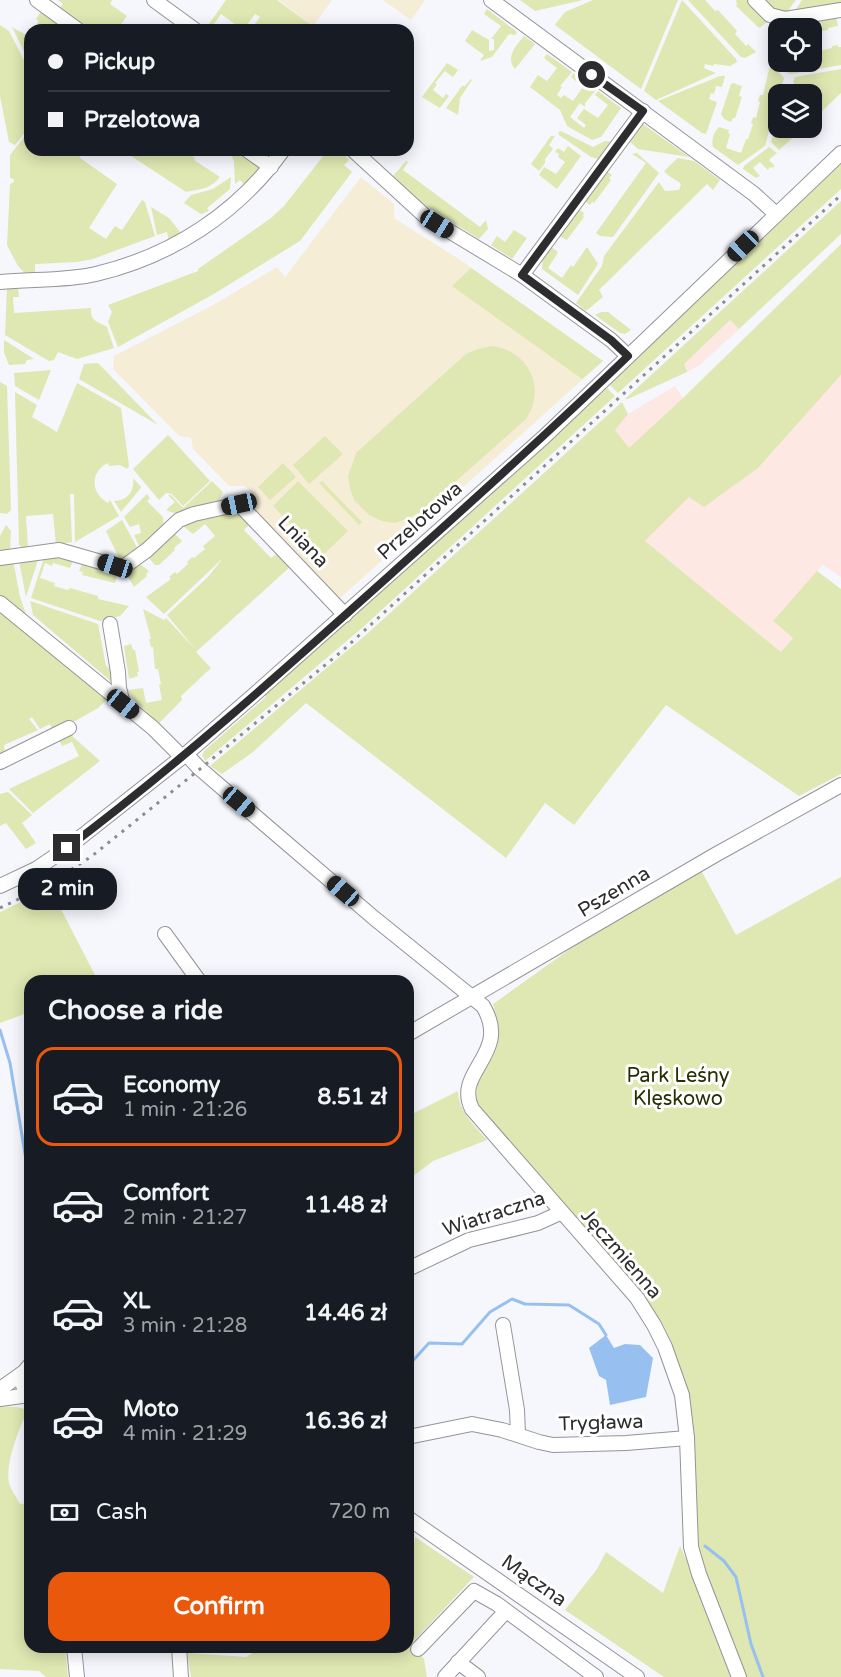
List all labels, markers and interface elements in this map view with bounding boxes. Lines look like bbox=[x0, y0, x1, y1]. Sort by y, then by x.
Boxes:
map controls bbox=[768, 18, 822, 138]
button: locate bbox=[768, 18, 822, 72]
text: Pickup bbox=[84, 49, 155, 75]
route start bbox=[578, 61, 605, 88]
button: layers bbox=[768, 84, 822, 138]
text: Przelotowa bbox=[84, 107, 200, 133]
car bbox=[417, 207, 457, 241]
car bbox=[724, 227, 762, 265]
street label: Przelotowa bbox=[373, 477, 467, 565]
car bbox=[220, 491, 258, 517]
street label: Lniana bbox=[272, 511, 334, 573]
car bbox=[95, 552, 135, 580]
car bbox=[103, 686, 143, 722]
car bbox=[219, 784, 259, 820]
route end bbox=[53, 834, 80, 861]
street label: Pszenna bbox=[574, 861, 654, 923]
callout: 2 min bbox=[17, 869, 116, 911]
car bbox=[324, 872, 362, 910]
text: 2 min bbox=[41, 877, 94, 901]
text: Choose a ride bbox=[48, 994, 223, 1027]
park label: Park Leśny Klęskowo bbox=[626, 1064, 730, 1111]
icon: car bbox=[51, 1070, 105, 1124]
text: Economy bbox=[123, 1072, 220, 1098]
text: 8.51 zł bbox=[317, 1084, 387, 1110]
text: 1 min · 21:26 bbox=[123, 1098, 247, 1122]
icon: car bbox=[51, 1178, 105, 1232]
text: Comfort bbox=[123, 1180, 209, 1206]
street label: Wiatraczna bbox=[440, 1186, 548, 1242]
text: 11.48 zł bbox=[304, 1192, 387, 1218]
street label: Jęczmienna bbox=[575, 1204, 667, 1304]
text: 2 min · 21:27 bbox=[123, 1206, 247, 1230]
icon: car bbox=[51, 1286, 105, 1340]
text: XL bbox=[123, 1288, 150, 1314]
text: 14.46 zł bbox=[304, 1300, 387, 1326]
text: 3 min · 21:28 bbox=[123, 1314, 247, 1338]
icon: car bbox=[51, 1394, 105, 1448]
text: Moto bbox=[123, 1396, 179, 1422]
text: 16.36 zł bbox=[304, 1408, 387, 1434]
street label: Trygława bbox=[558, 1410, 644, 1436]
text: 4 min · 21:29 bbox=[123, 1422, 247, 1446]
icon: cash bbox=[48, 1496, 81, 1529]
text: Cash bbox=[96, 1499, 148, 1525]
text: 720 m bbox=[329, 1500, 390, 1524]
street label: Mączna bbox=[497, 1550, 571, 1612]
button: Confirm bbox=[48, 1572, 390, 1641]

